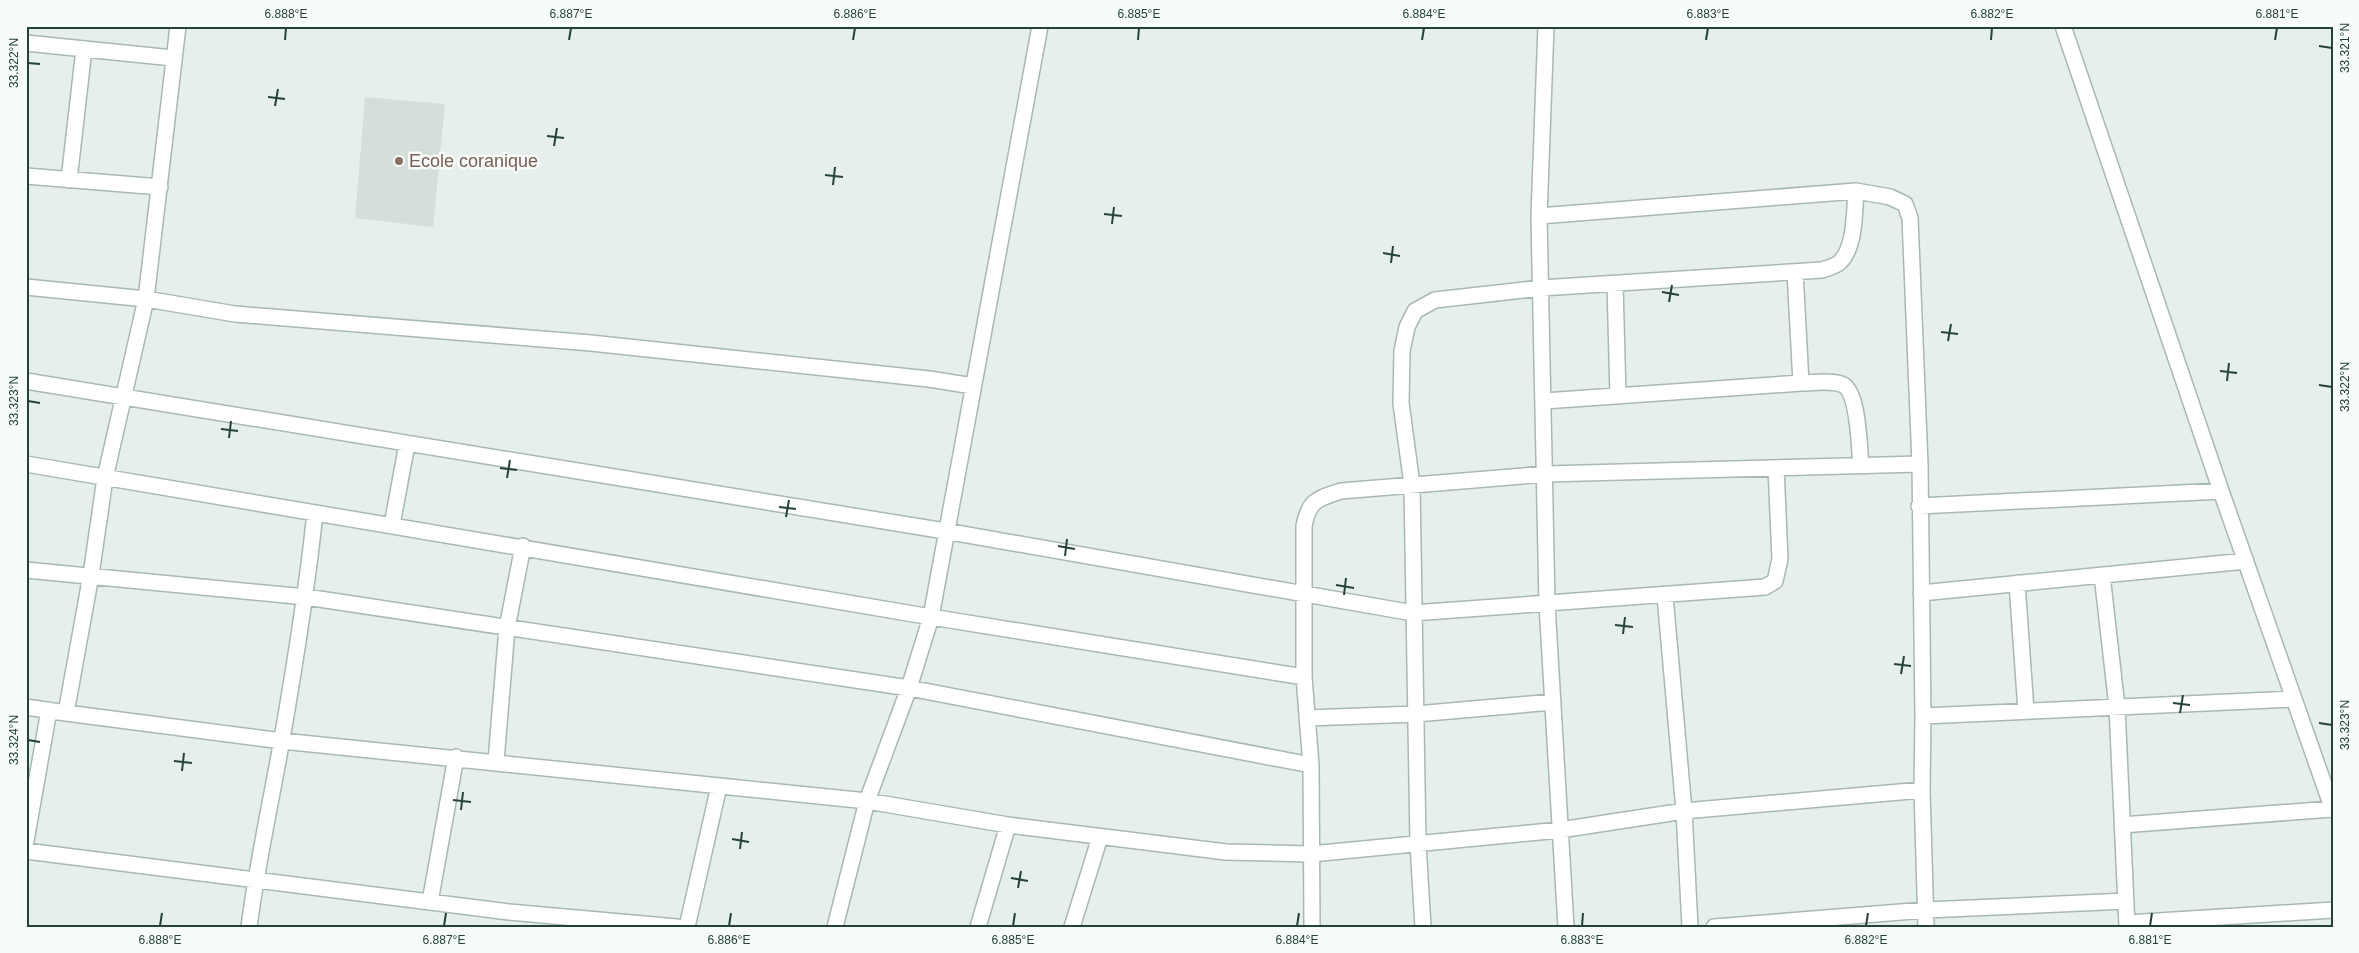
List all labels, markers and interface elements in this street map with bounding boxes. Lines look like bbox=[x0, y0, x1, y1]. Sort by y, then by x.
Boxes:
text: 6.888°E bbox=[265, 7, 307, 21]
text: 6.887°E bbox=[550, 7, 592, 21]
text: 6.886°E bbox=[834, 7, 876, 21]
text: 6.885°E bbox=[1118, 7, 1160, 21]
text: 6.884°E bbox=[1403, 7, 1445, 21]
text: 6.883°E bbox=[1687, 7, 1729, 21]
text: 6.882°E bbox=[1971, 7, 2013, 21]
text: 6.881°E bbox=[2256, 7, 2298, 21]
text: 33.321°N bbox=[2338, 23, 2352, 73]
text: 33.322°N bbox=[7, 38, 21, 88]
place label: Ecole coranique bbox=[409, 151, 538, 171]
marker: Ecole coranique bbox=[393, 155, 405, 167]
text: 33.322°N bbox=[2338, 362, 2352, 412]
text: 33.323°N bbox=[7, 376, 21, 426]
text: 33.323°N bbox=[2338, 700, 2352, 750]
text: 33.324°N bbox=[7, 715, 21, 765]
text: 6.888°E bbox=[139, 933, 181, 947]
text: 6.887°E bbox=[423, 933, 465, 947]
text: 6.886°E bbox=[708, 933, 750, 947]
text: 6.885°E bbox=[992, 933, 1034, 947]
text: 6.884°E bbox=[1276, 933, 1318, 947]
text: 6.883°E bbox=[1561, 933, 1603, 947]
text: 6.882°E bbox=[1845, 933, 1887, 947]
text: 6.881°E bbox=[2129, 933, 2171, 947]

